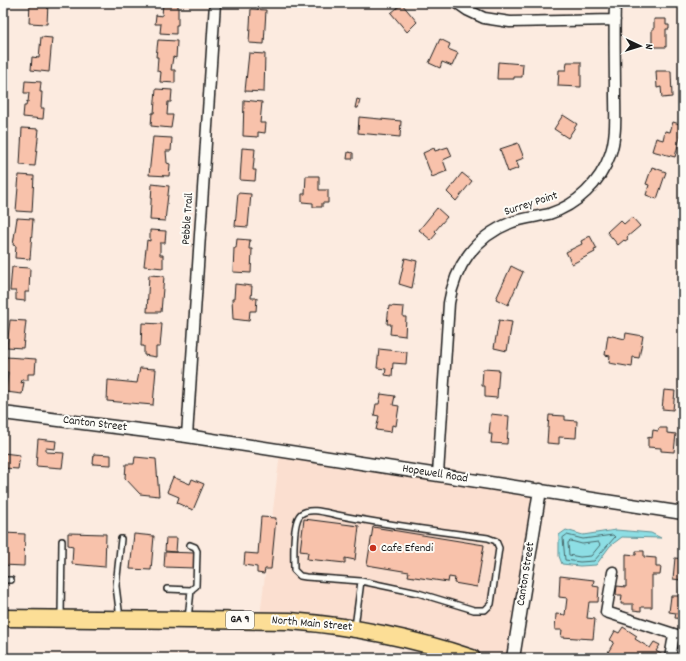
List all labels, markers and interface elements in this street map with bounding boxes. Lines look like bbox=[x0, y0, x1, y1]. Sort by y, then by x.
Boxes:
north arrow bbox=[620, 26, 660, 66]
text: N bbox=[640, 43, 656, 50]
street label: Surrey Point bbox=[502, 187, 560, 221]
street label: Pebble Trail bbox=[178, 192, 198, 245]
street label: Canton Street bbox=[62, 412, 129, 436]
street label: Hopewell Road bbox=[401, 460, 469, 488]
place label: Cafe Efendi bbox=[381, 540, 433, 557]
street label: Canton Street bbox=[513, 540, 540, 607]
marker: Cafe Efendi bbox=[368, 543, 378, 553]
road number: GA 9 bbox=[226, 611, 254, 629]
street label: North Main Street bbox=[271, 612, 354, 636]

